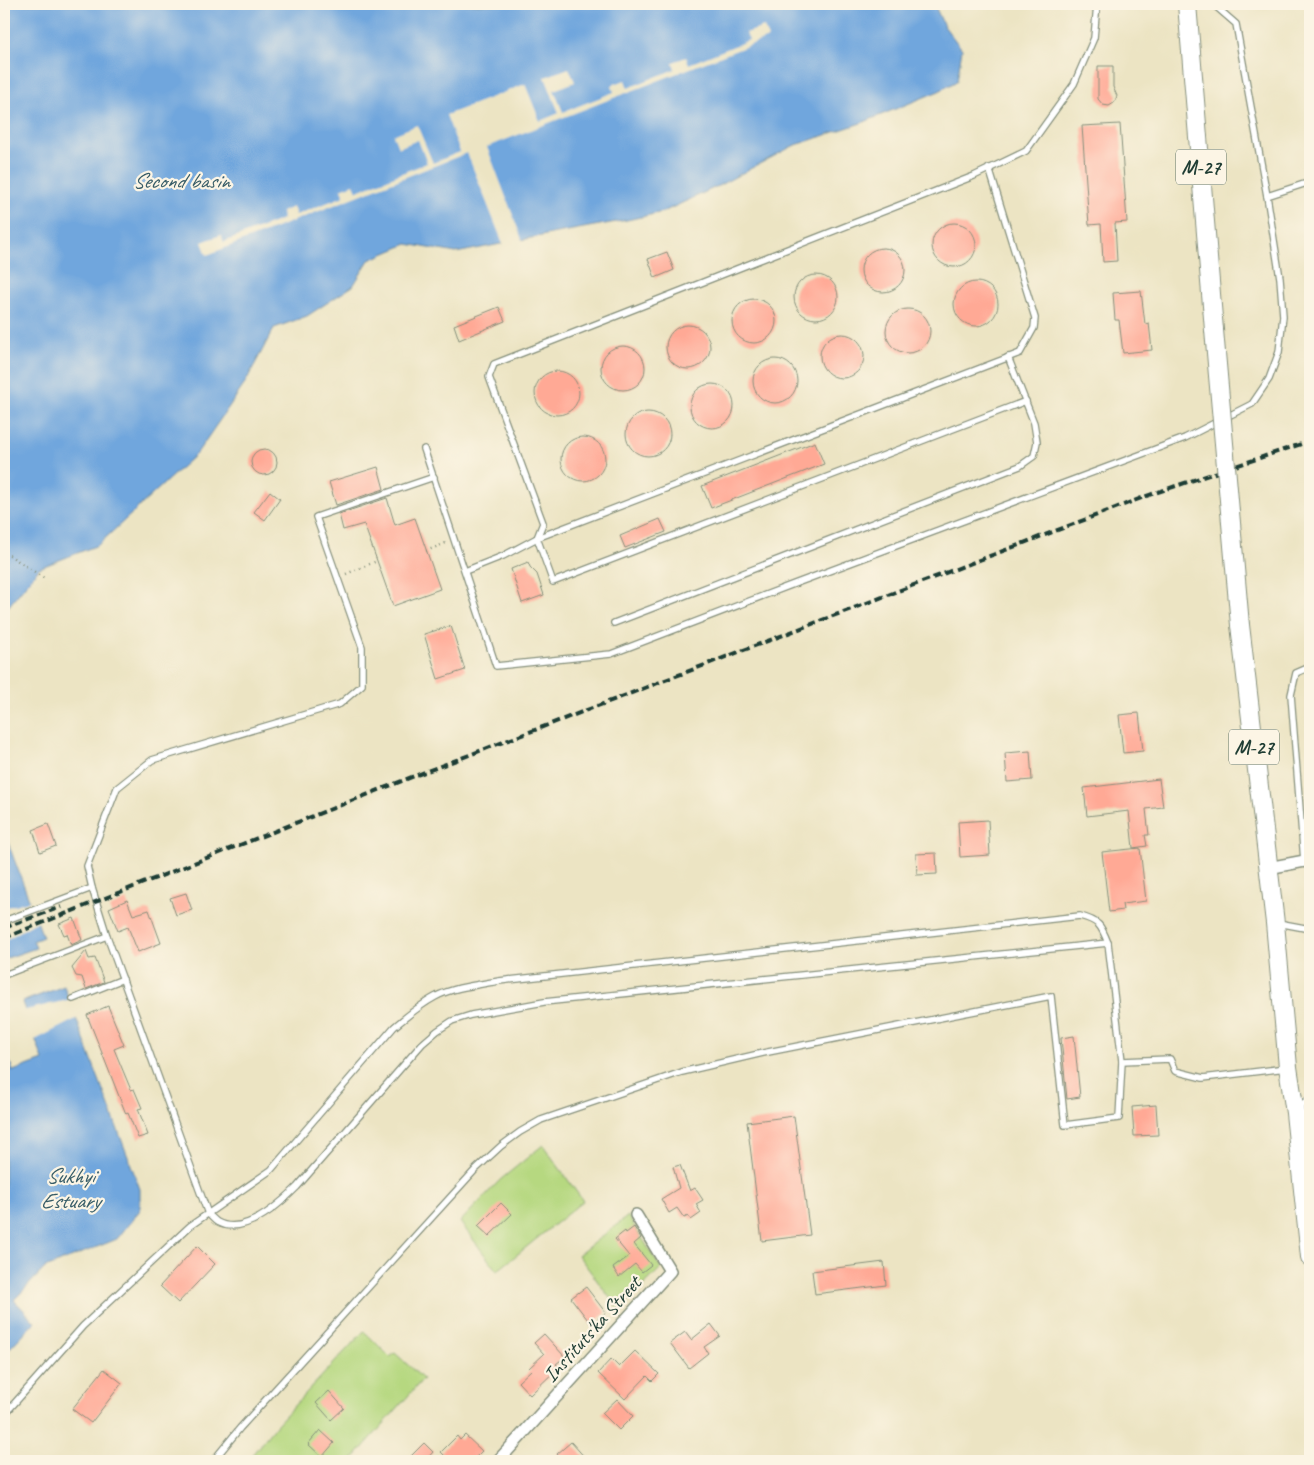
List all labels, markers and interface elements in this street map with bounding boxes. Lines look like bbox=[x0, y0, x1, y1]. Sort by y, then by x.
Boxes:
road number: М-27 bbox=[1176, 150, 1226, 184]
water label: Second basin bbox=[133, 167, 232, 195]
road number: М-27 bbox=[1229, 730, 1279, 764]
water label: Sukhyi Estuary bbox=[41, 1162, 103, 1215]
street label: Instituts'ka Street bbox=[537, 1269, 648, 1388]

